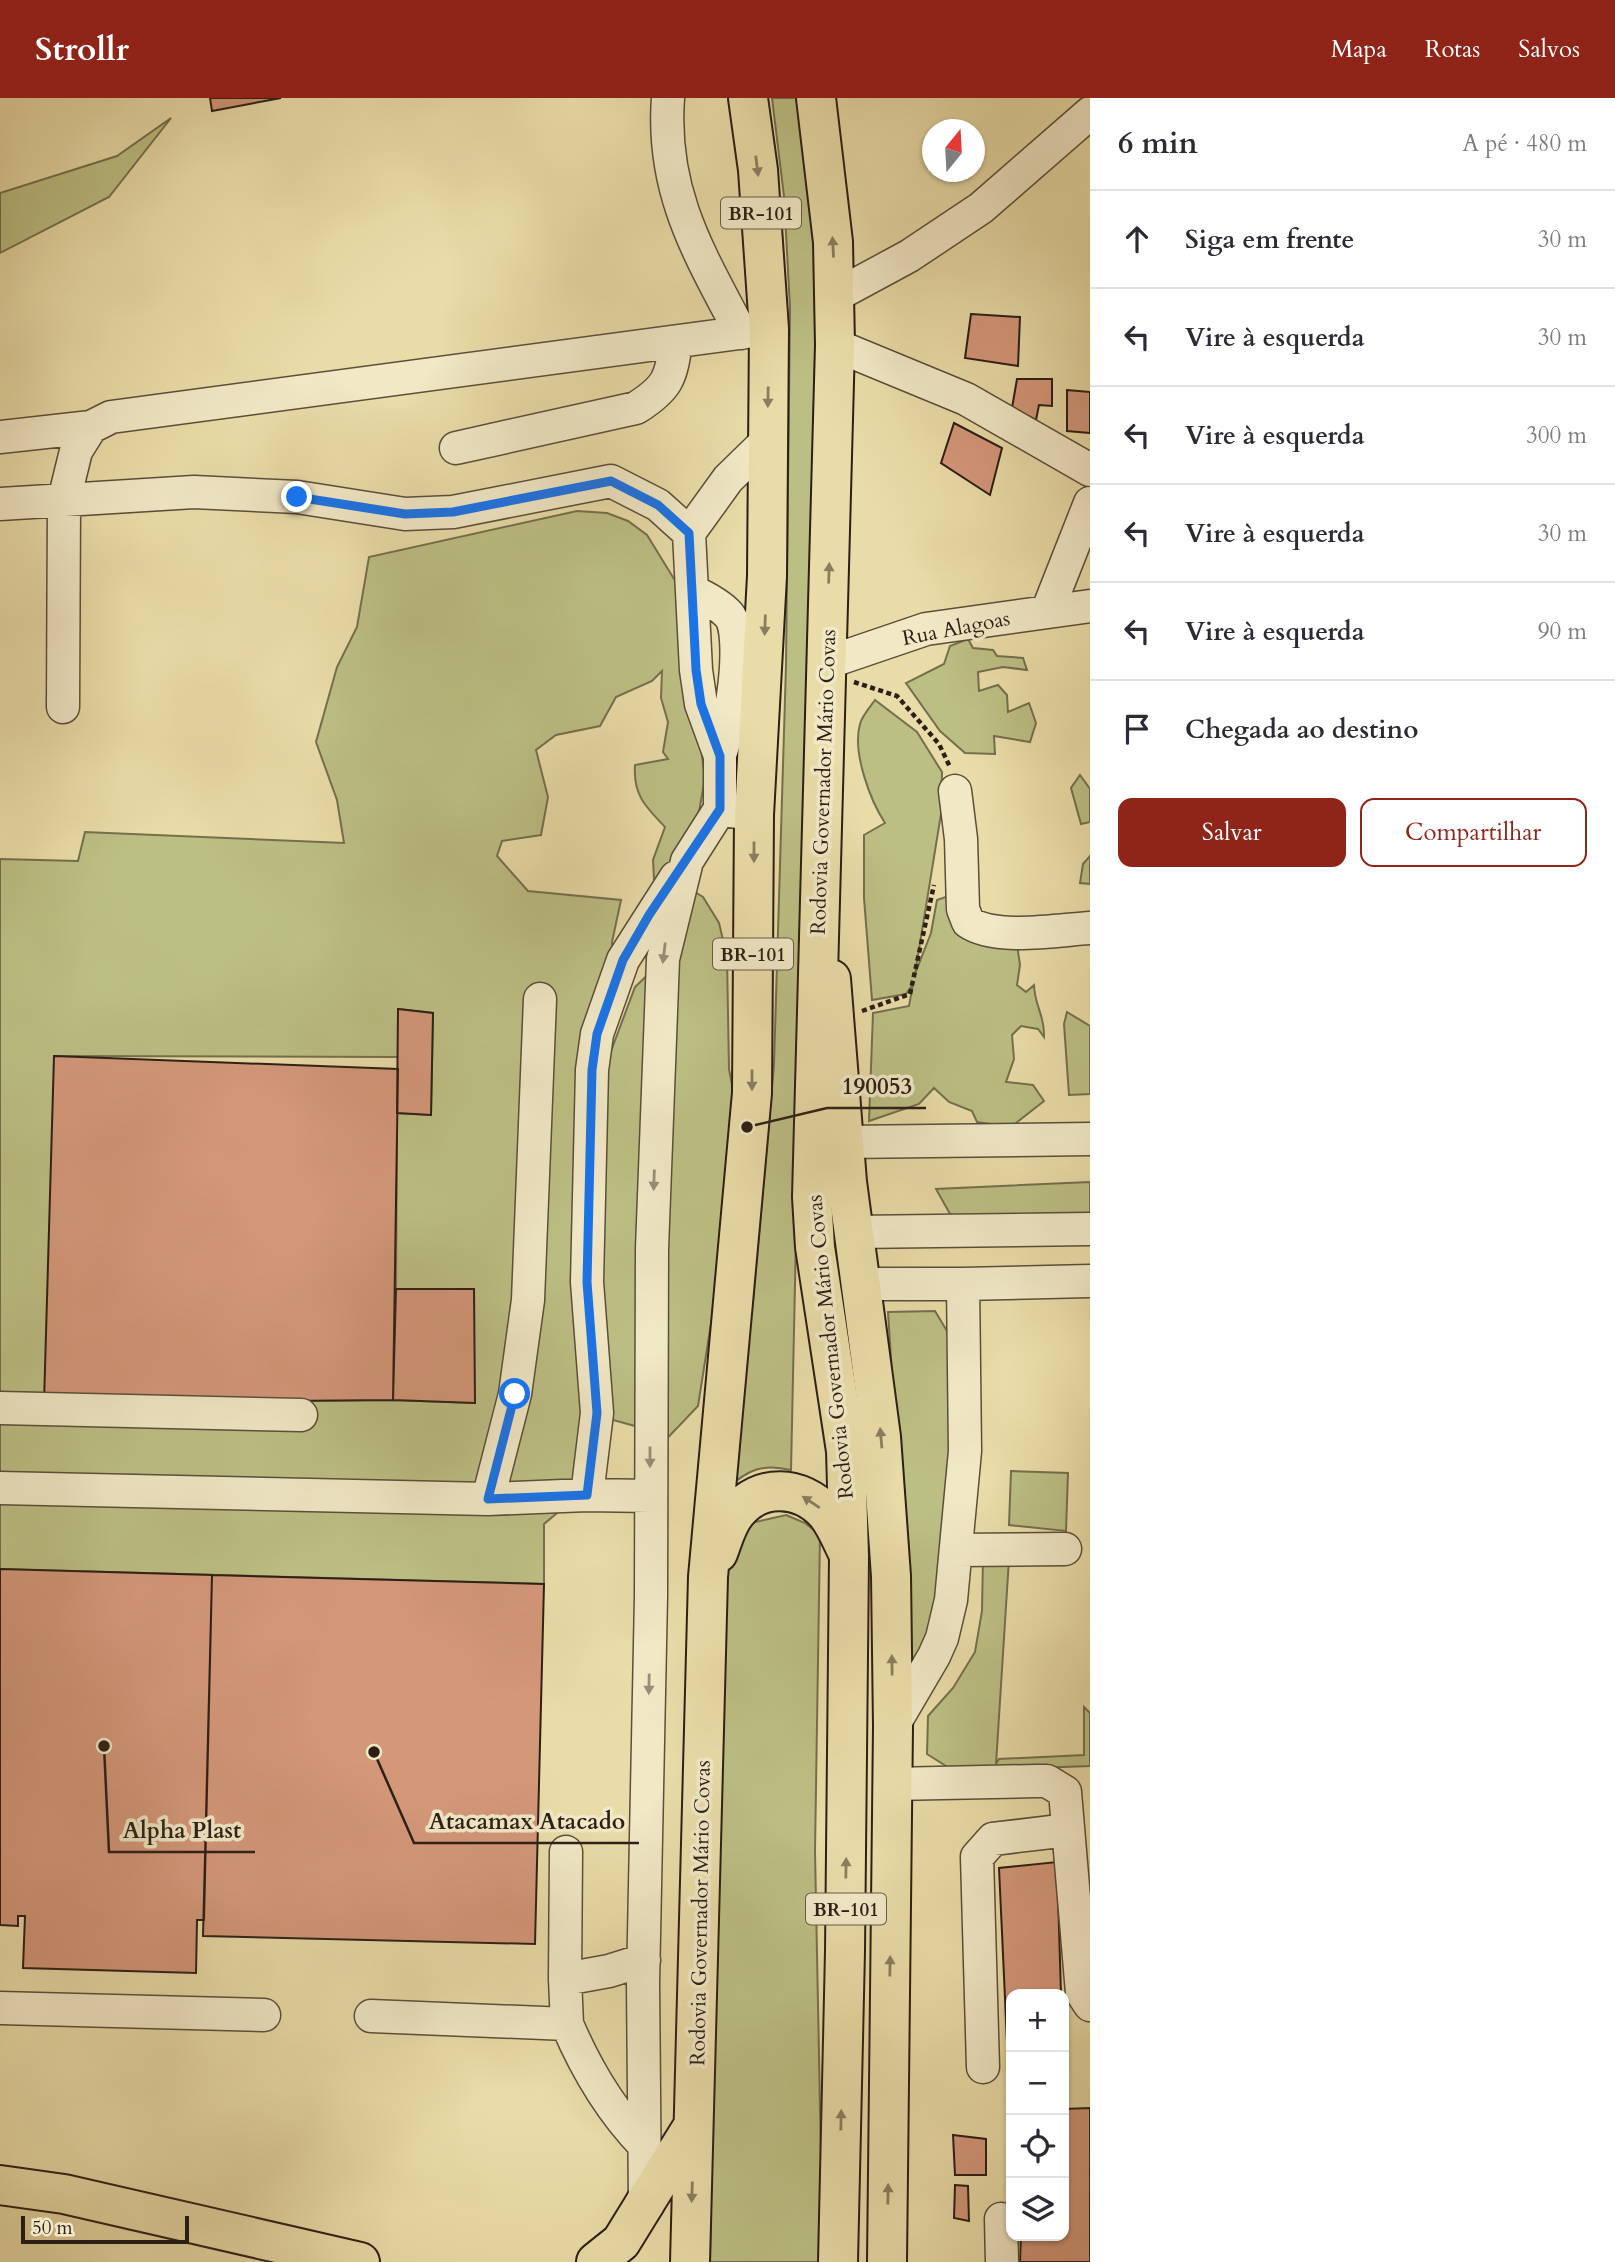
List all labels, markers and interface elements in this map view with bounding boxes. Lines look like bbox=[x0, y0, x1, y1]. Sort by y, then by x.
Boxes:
text: Strollr bbox=[35, 27, 129, 72]
text: Mapa bbox=[1331, 33, 1387, 66]
text: Rotas bbox=[1425, 33, 1480, 66]
text: Salvos bbox=[1518, 33, 1580, 66]
north arrow bbox=[922, 119, 985, 182]
text: 6 min bbox=[1118, 123, 1198, 164]
text: A pé · 480 m bbox=[1463, 128, 1587, 159]
one-way arrow bbox=[752, 155, 763, 177]
road number: BR-101 bbox=[721, 197, 801, 228]
icon: ahead bbox=[1118, 220, 1156, 258]
text: Siga em frente bbox=[1185, 222, 1354, 257]
text: 30 m bbox=[1538, 224, 1587, 255]
one-way arrow bbox=[827, 236, 838, 258]
icon: left bbox=[1118, 318, 1156, 356]
text: Vire à esquerda bbox=[1185, 320, 1365, 355]
text: 30 m bbox=[1538, 322, 1587, 353]
one-way arrow bbox=[762, 387, 773, 409]
icon: left bbox=[1118, 416, 1156, 454]
text: Vire à esquerda bbox=[1185, 418, 1365, 453]
text: 300 m bbox=[1526, 420, 1587, 451]
route end bbox=[281, 481, 312, 512]
icon: left bbox=[1118, 514, 1156, 552]
text: Vire à esquerda bbox=[1185, 516, 1365, 551]
text: 30 m bbox=[1538, 518, 1587, 549]
one-way arrow bbox=[823, 562, 834, 584]
street label: Rua Alagoas bbox=[900, 604, 1013, 653]
icon: left bbox=[1118, 612, 1156, 650]
one-way arrow bbox=[759, 614, 770, 636]
text: Vire à esquerda bbox=[1185, 614, 1365, 649]
text: 90 m bbox=[1538, 616, 1587, 647]
street label: Rodovia Governador Mário Covas bbox=[804, 629, 843, 935]
icon: arrive bbox=[1118, 710, 1156, 748]
text: Chegada ao destino bbox=[1185, 712, 1418, 747]
button: Salvar bbox=[1118, 798, 1346, 867]
button: Compartilhar bbox=[1360, 798, 1587, 867]
one-way arrow bbox=[748, 841, 760, 863]
road number: BR-101 bbox=[713, 939, 793, 970]
one-way arrow bbox=[659, 942, 670, 964]
callout: 190053 bbox=[827, 1064, 926, 1108]
one-way arrow bbox=[746, 1069, 758, 1091]
text: 190053 bbox=[842, 1071, 912, 1102]
one-way arrow bbox=[649, 1170, 660, 1192]
street label: Rodovia Governador Mário Covas bbox=[800, 1193, 861, 1501]
route start bbox=[499, 1378, 530, 1409]
one-way arrow bbox=[875, 1427, 886, 1449]
one-way arrow bbox=[644, 1446, 656, 1468]
one-way arrow bbox=[802, 1495, 820, 1509]
one-way arrow bbox=[886, 1654, 898, 1676]
one-way arrow bbox=[643, 1673, 655, 1695]
street label: Rodovia Governador Mário Covas bbox=[683, 1760, 718, 2066]
callout: Atacamax Atacado bbox=[414, 1799, 639, 1843]
text: Atacamax Atacado bbox=[429, 1806, 625, 1837]
callout: Alpha Plast bbox=[109, 1808, 255, 1852]
text: Alpha Plast bbox=[123, 1815, 241, 1846]
one-way arrow bbox=[840, 1857, 852, 1879]
road number: BR-101 bbox=[806, 1894, 886, 1924]
one-way arrow bbox=[884, 1955, 896, 1977]
map controls bbox=[1006, 1989, 1069, 2241]
button: + bbox=[1006, 1989, 1069, 2052]
button: − bbox=[1006, 2052, 1069, 2115]
one-way arrow bbox=[836, 2109, 847, 2131]
button: locate bbox=[1006, 2115, 1069, 2178]
button: layers bbox=[1006, 2178, 1069, 2241]
one-way arrow bbox=[687, 2182, 698, 2204]
one-way arrow bbox=[882, 2183, 894, 2205]
scale bar bbox=[21, 2213, 189, 2245]
text: 50 m bbox=[32, 2215, 73, 2241]

